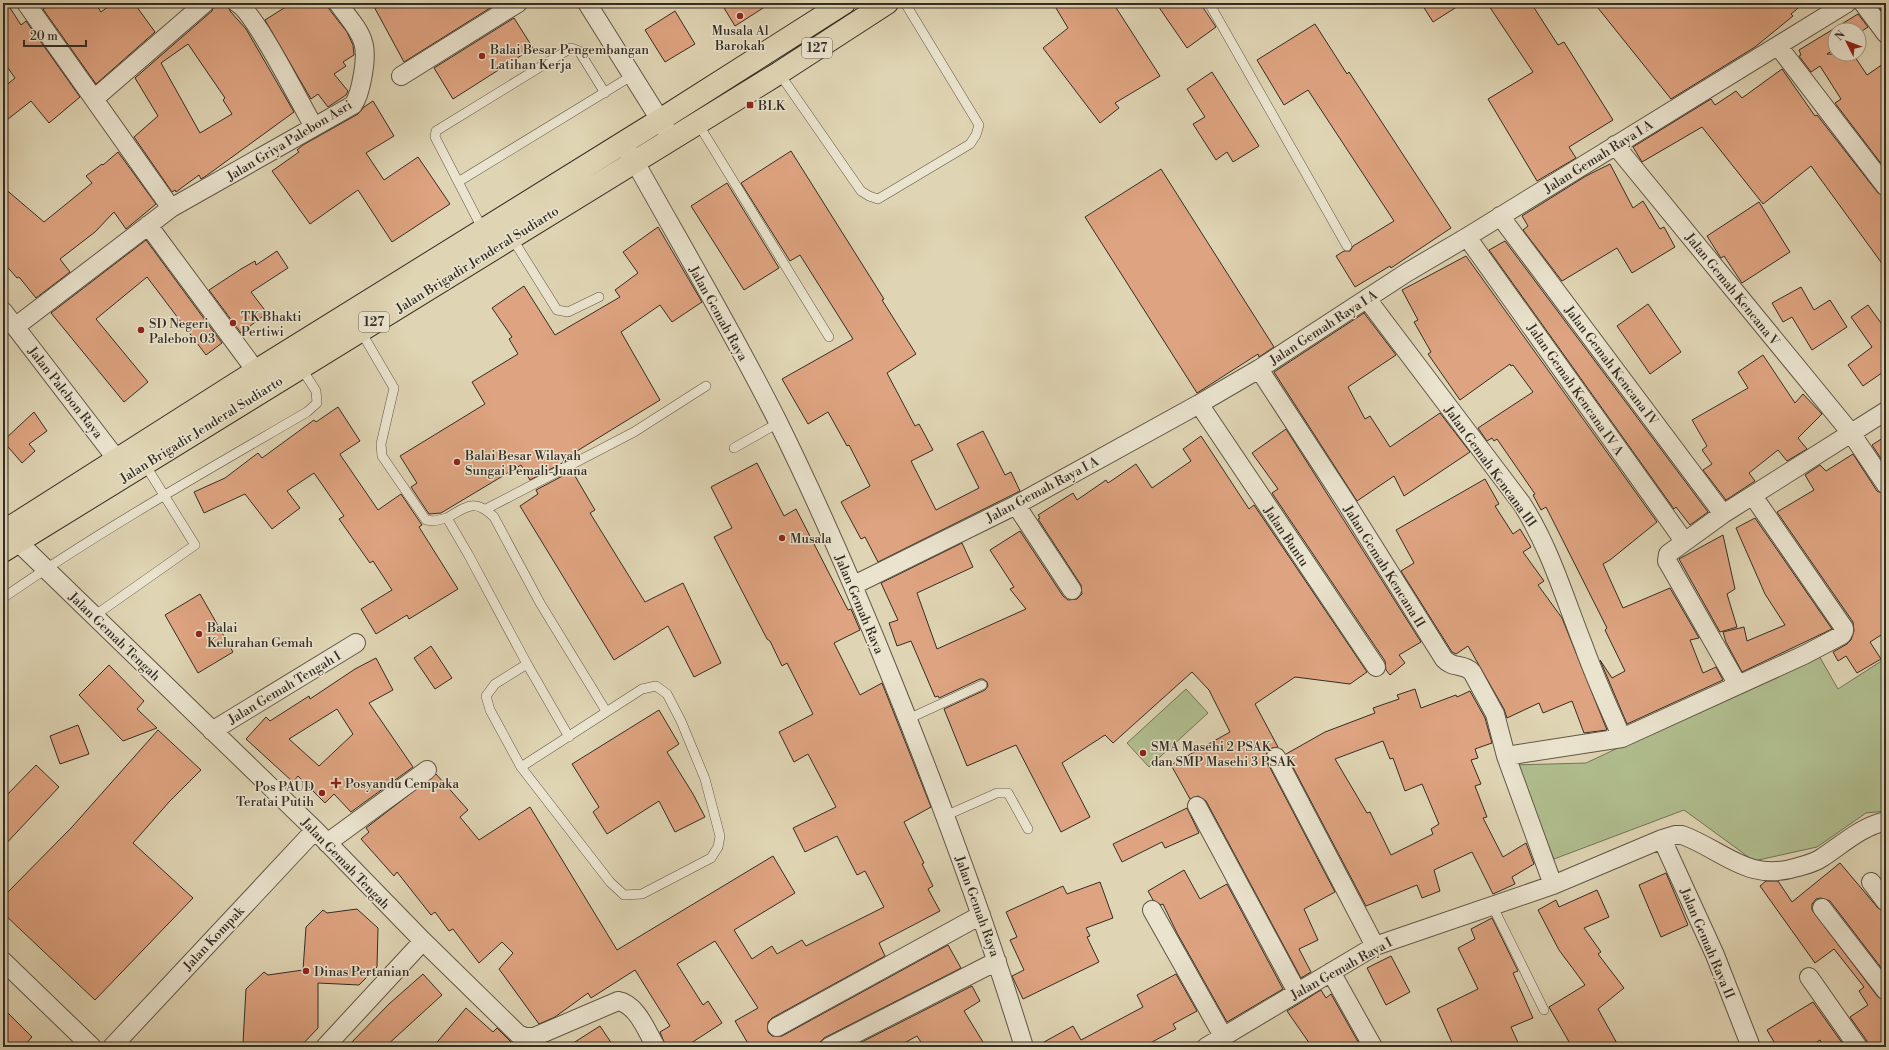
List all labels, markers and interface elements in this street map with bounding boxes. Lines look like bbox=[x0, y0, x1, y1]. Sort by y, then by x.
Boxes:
marker: Musala Al Barokah bbox=[735, 11, 745, 21]
scale bar bbox=[24, 22, 86, 48]
north arrow bbox=[1827, 22, 1867, 62]
place label: Musala Al Barokah bbox=[711, 23, 769, 54]
text: N bbox=[1832, 28, 1849, 44]
text: 20 m bbox=[30, 29, 58, 44]
road number: 127 bbox=[802, 38, 832, 58]
place label: Balai Besar Pengembangan Latihan Kerja bbox=[489, 42, 649, 73]
marker: Balai Besar Pengembangan Latihan Kerja bbox=[477, 51, 487, 61]
street label: Jalan Griya Palebon Asri bbox=[223, 97, 355, 185]
place label: BLK bbox=[757, 98, 787, 114]
marker: BLK bbox=[745, 100, 755, 110]
street label: Jalan Gemah Raya I A bbox=[1540, 116, 1657, 197]
street label: Jalan Brigadir Jenderal Sudiarto bbox=[392, 203, 562, 317]
street label: Jalan Gemah Kencana V bbox=[1681, 229, 1783, 350]
street label: Jalan Gemah Raya bbox=[685, 262, 751, 364]
street label: Jalan Gemah Raya I A bbox=[1266, 286, 1381, 369]
street label: Jalan Gemah Kencana IV bbox=[1560, 302, 1662, 429]
place label: TK Bhakti Pertiwi bbox=[241, 309, 301, 340]
road number: 127 bbox=[359, 312, 389, 332]
place label: SD Negeri Palebon 03 bbox=[149, 316, 215, 347]
marker: TK Bhakti Pertiwi bbox=[228, 318, 238, 328]
street label: Jalan Gemah Kencana IV A bbox=[1523, 320, 1627, 459]
marker: SD Negeri Palebon 03 bbox=[136, 325, 146, 335]
street label: Jalan Palebon Raya bbox=[24, 343, 106, 442]
street label: Jalan Brigadir Jenderal Sudiarto bbox=[116, 373, 286, 487]
street label: Jalan Gemah Kencana III bbox=[1440, 402, 1540, 530]
place label: Balai Besar Wilayah Sungai Pemali-Juana bbox=[464, 448, 588, 479]
street label: Jalan Gemah Raya I A bbox=[983, 453, 1102, 527]
marker: Balai Besar Wilayah Sungai Pemali-Juana bbox=[452, 457, 462, 467]
street label: Jalan Gemah Kencana II bbox=[1339, 502, 1428, 631]
street label: Jalan Buntu bbox=[1260, 503, 1312, 570]
place label: Musala bbox=[790, 531, 832, 547]
marker: Musala bbox=[777, 533, 787, 543]
street label: Jalan Gemah Raya bbox=[831, 552, 887, 657]
street label: Jalan Gemah Tengah bbox=[65, 588, 163, 685]
place label: Balai Kelurahan Gemah bbox=[206, 620, 313, 651]
marker: Balai Kelurahan Gemah bbox=[194, 629, 204, 639]
street label: Jalan Gemah Tengah I bbox=[224, 648, 344, 728]
place label: SMA Masehi 2 PSAK dan SMP Masehi 3 PSAK bbox=[1151, 739, 1297, 770]
marker: SMA Masehi 2 PSAK dan SMP Masehi 3 PSAK bbox=[1138, 748, 1148, 758]
place label: Posyandu Cempaka bbox=[345, 776, 459, 792]
marker: Posyandu Cempaka bbox=[330, 777, 342, 789]
place label: Pos PAUD Teratai Putih bbox=[236, 779, 314, 810]
marker: Pos PAUD Teratai Putih bbox=[317, 788, 327, 798]
street label: Jalan Gemah Tengah bbox=[297, 814, 393, 913]
street label: Jalan Gemah Raya bbox=[951, 853, 1003, 959]
street label: Jalan Gemah Raya II bbox=[1676, 885, 1738, 1001]
street label: Jalan Kompak bbox=[179, 902, 248, 975]
street label: Jalan Gemah Raya I bbox=[1287, 934, 1395, 1004]
place label: Dinas Pertanian bbox=[314, 964, 410, 980]
marker: Dinas Pertanian bbox=[301, 966, 311, 976]

